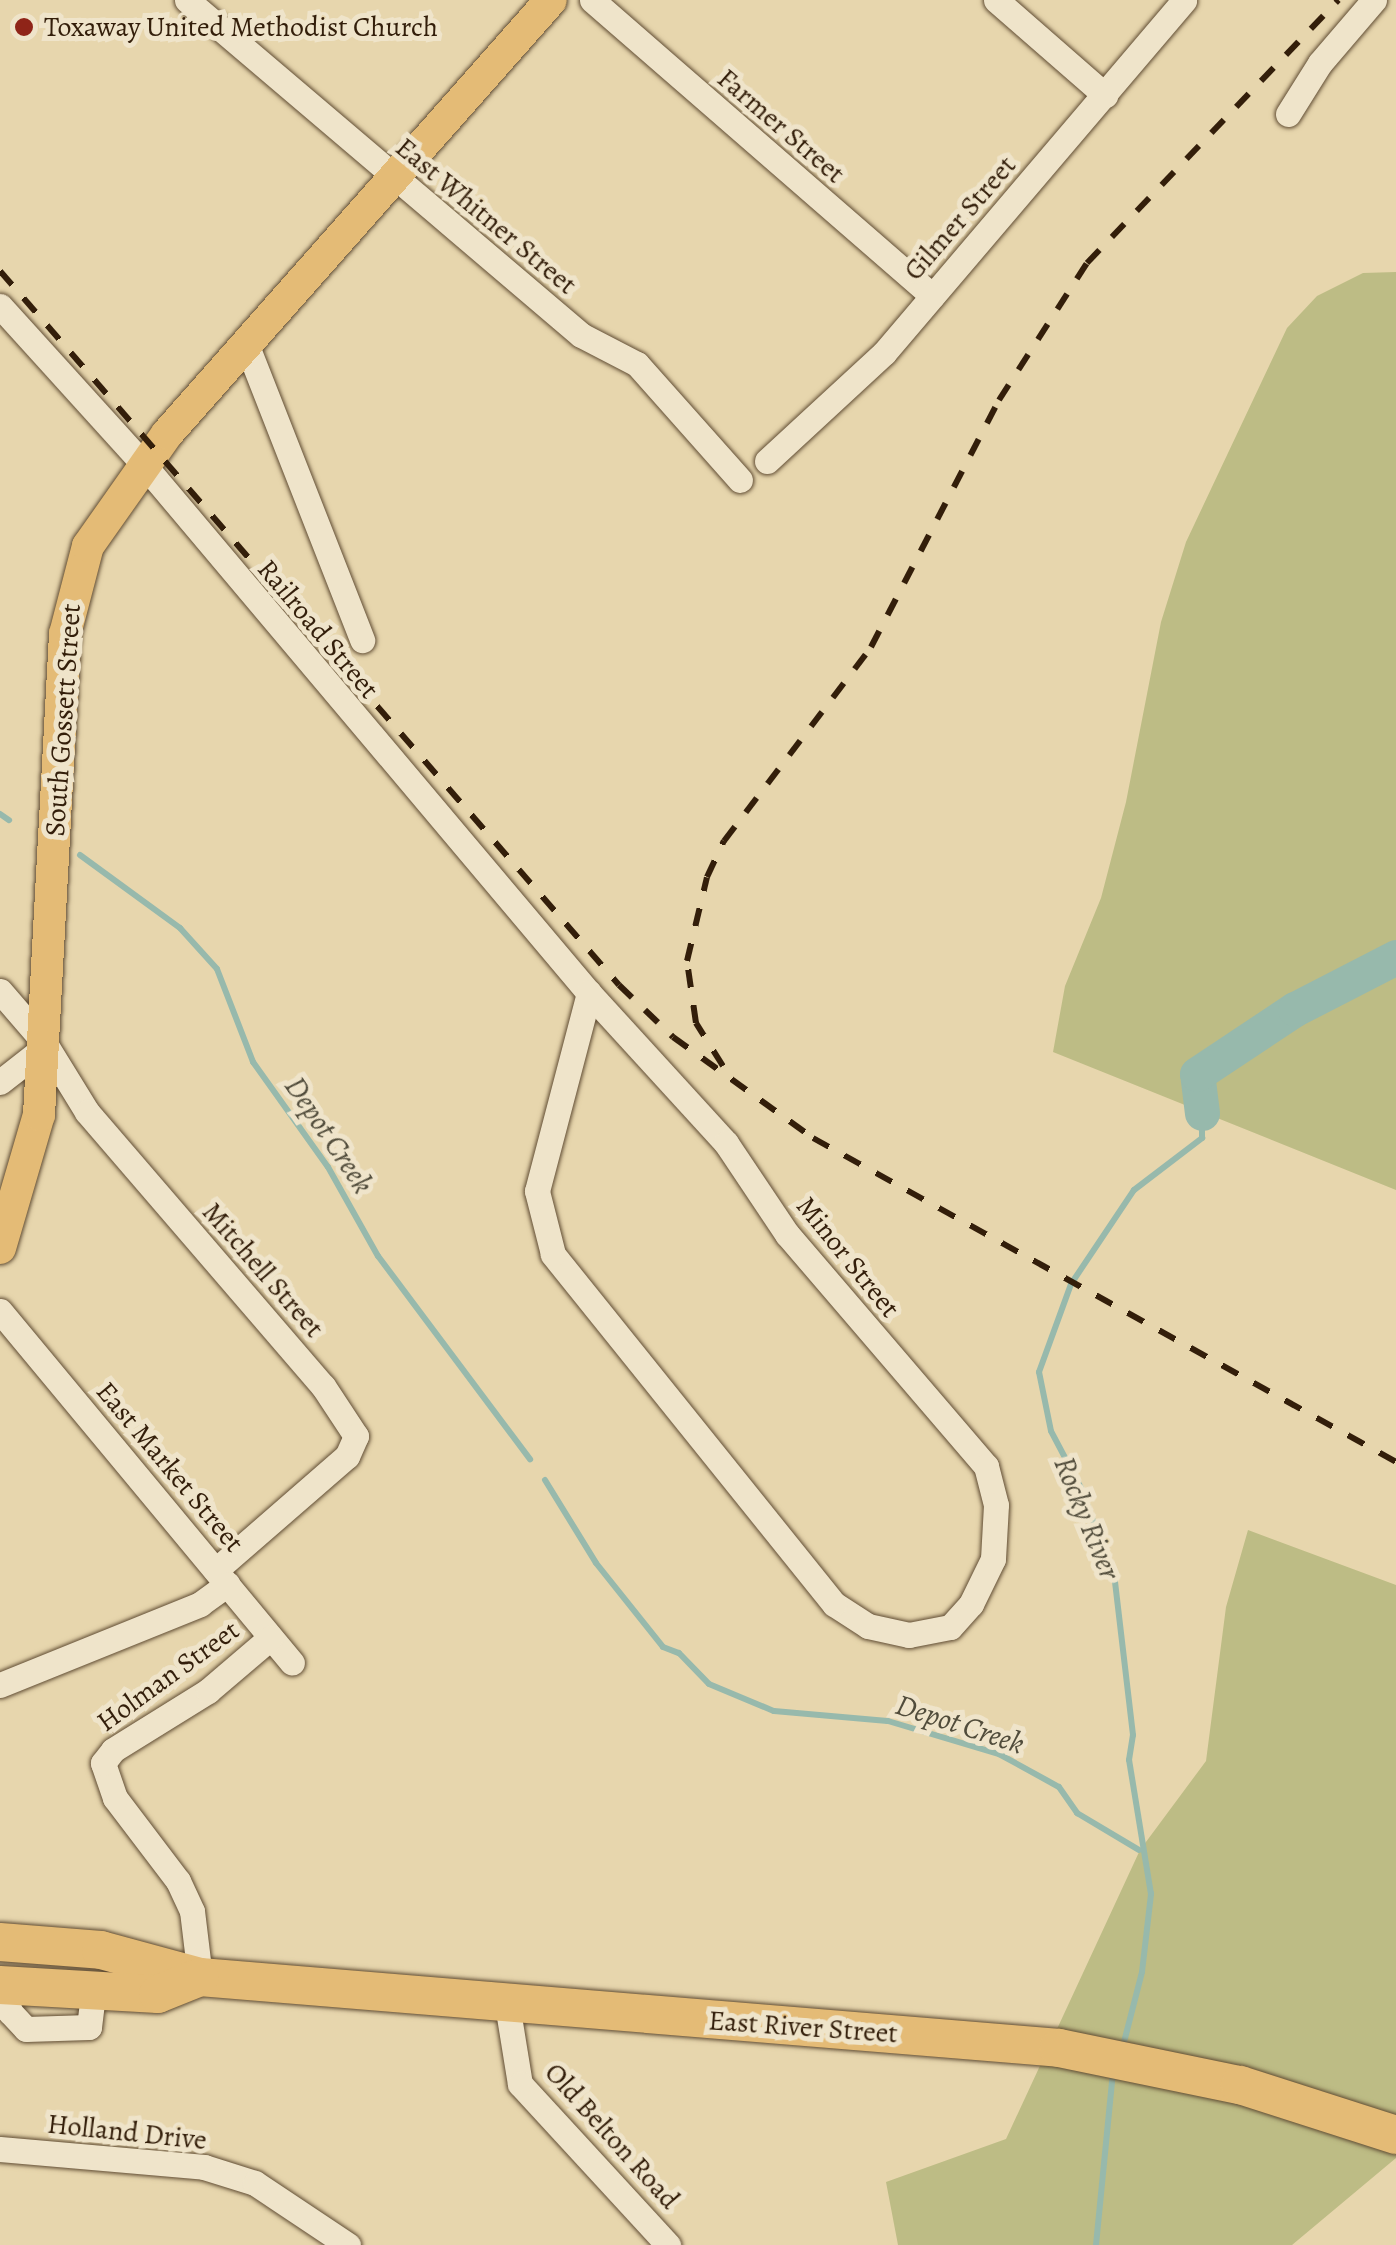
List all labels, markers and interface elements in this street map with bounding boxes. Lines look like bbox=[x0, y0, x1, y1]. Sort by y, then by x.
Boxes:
place label: Toxaway United Methodist Church bbox=[44, 10, 438, 44]
marker: Toxaway United Methodist Church bbox=[13, 16, 35, 38]
street label: Farmer Street bbox=[710, 62, 852, 190]
street label: East Whitner Street bbox=[389, 130, 583, 302]
street label: Gilmer Street bbox=[897, 149, 1023, 287]
street label: Railroad Street bbox=[250, 553, 386, 705]
street label: South Gossett Street bbox=[38, 603, 88, 837]
water label: Depot Creek bbox=[277, 1070, 381, 1200]
street label: Minor Street bbox=[789, 1190, 907, 1324]
street label: Mitchell Street bbox=[195, 1196, 331, 1344]
street label: East Market Street bbox=[89, 1375, 251, 1559]
water label: Rocky River bbox=[1046, 1451, 1128, 1585]
street label: Holman Street bbox=[90, 1613, 246, 1739]
water label: Depot Creek bbox=[891, 1686, 1029, 1762]
street label: East River Street bbox=[707, 2004, 899, 2050]
street label: Old Belton Road bbox=[538, 2056, 686, 2216]
street label: Holland Drive bbox=[46, 2107, 208, 2157]

